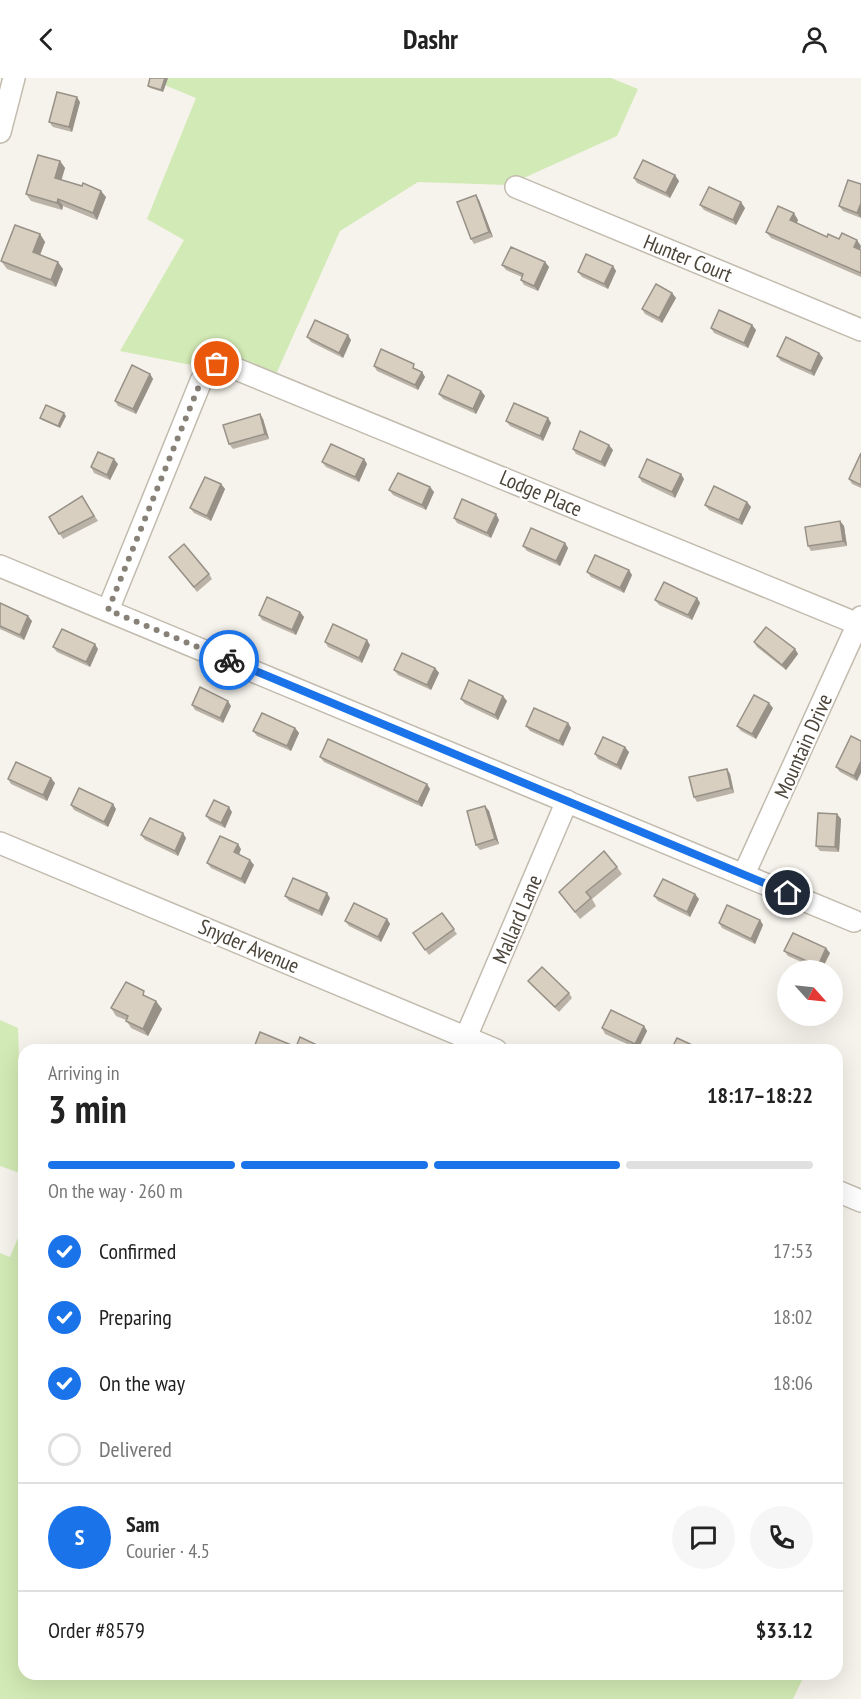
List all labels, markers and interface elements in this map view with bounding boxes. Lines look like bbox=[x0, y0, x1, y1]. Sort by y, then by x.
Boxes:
text: Dashr bbox=[403, 22, 458, 56]
icon: back bbox=[30, 23, 63, 56]
icon: person bbox=[798, 23, 831, 56]
street label: Hunter Court bbox=[640, 228, 737, 288]
pin bbox=[191, 338, 242, 389]
icon: bag bbox=[200, 347, 233, 380]
street label: Lodge Place bbox=[496, 464, 586, 522]
courier bbox=[199, 630, 259, 690]
icon: bike bbox=[213, 644, 246, 677]
street label: Mountain Drive bbox=[768, 690, 838, 802]
pin bbox=[762, 867, 813, 918]
street label: Mallard Lane bbox=[486, 870, 548, 968]
icon: home bbox=[771, 876, 804, 909]
street label: Snyder Avenue bbox=[195, 913, 303, 979]
north arrow bbox=[777, 960, 843, 1026]
map controls bbox=[777, 960, 843, 1026]
text: Arriving in bbox=[48, 1060, 120, 1086]
text: 18:17–18:22 bbox=[707, 1081, 813, 1109]
text: 3 min bbox=[48, 1083, 127, 1134]
text: On the way · 260 m bbox=[48, 1178, 183, 1204]
icon: check bbox=[48, 1235, 81, 1268]
text: Confirmed bbox=[99, 1237, 176, 1265]
text: 17:53 bbox=[773, 1238, 813, 1264]
icon: check bbox=[48, 1301, 81, 1334]
text: Preparing bbox=[99, 1303, 172, 1331]
text: 18:02 bbox=[773, 1304, 813, 1330]
icon: check bbox=[48, 1367, 81, 1400]
text: On the way bbox=[99, 1369, 185, 1397]
text: 18:06 bbox=[773, 1370, 813, 1396]
text: Delivered bbox=[99, 1435, 172, 1463]
button: chat bbox=[672, 1506, 735, 1569]
button: phone bbox=[750, 1506, 813, 1569]
text: Sam bbox=[126, 1510, 159, 1538]
text: S bbox=[75, 1523, 84, 1551]
text: Courier · 4.5 bbox=[126, 1538, 210, 1564]
text: Order #8579 bbox=[48, 1616, 145, 1644]
text: $33.12 bbox=[756, 1616, 813, 1644]

